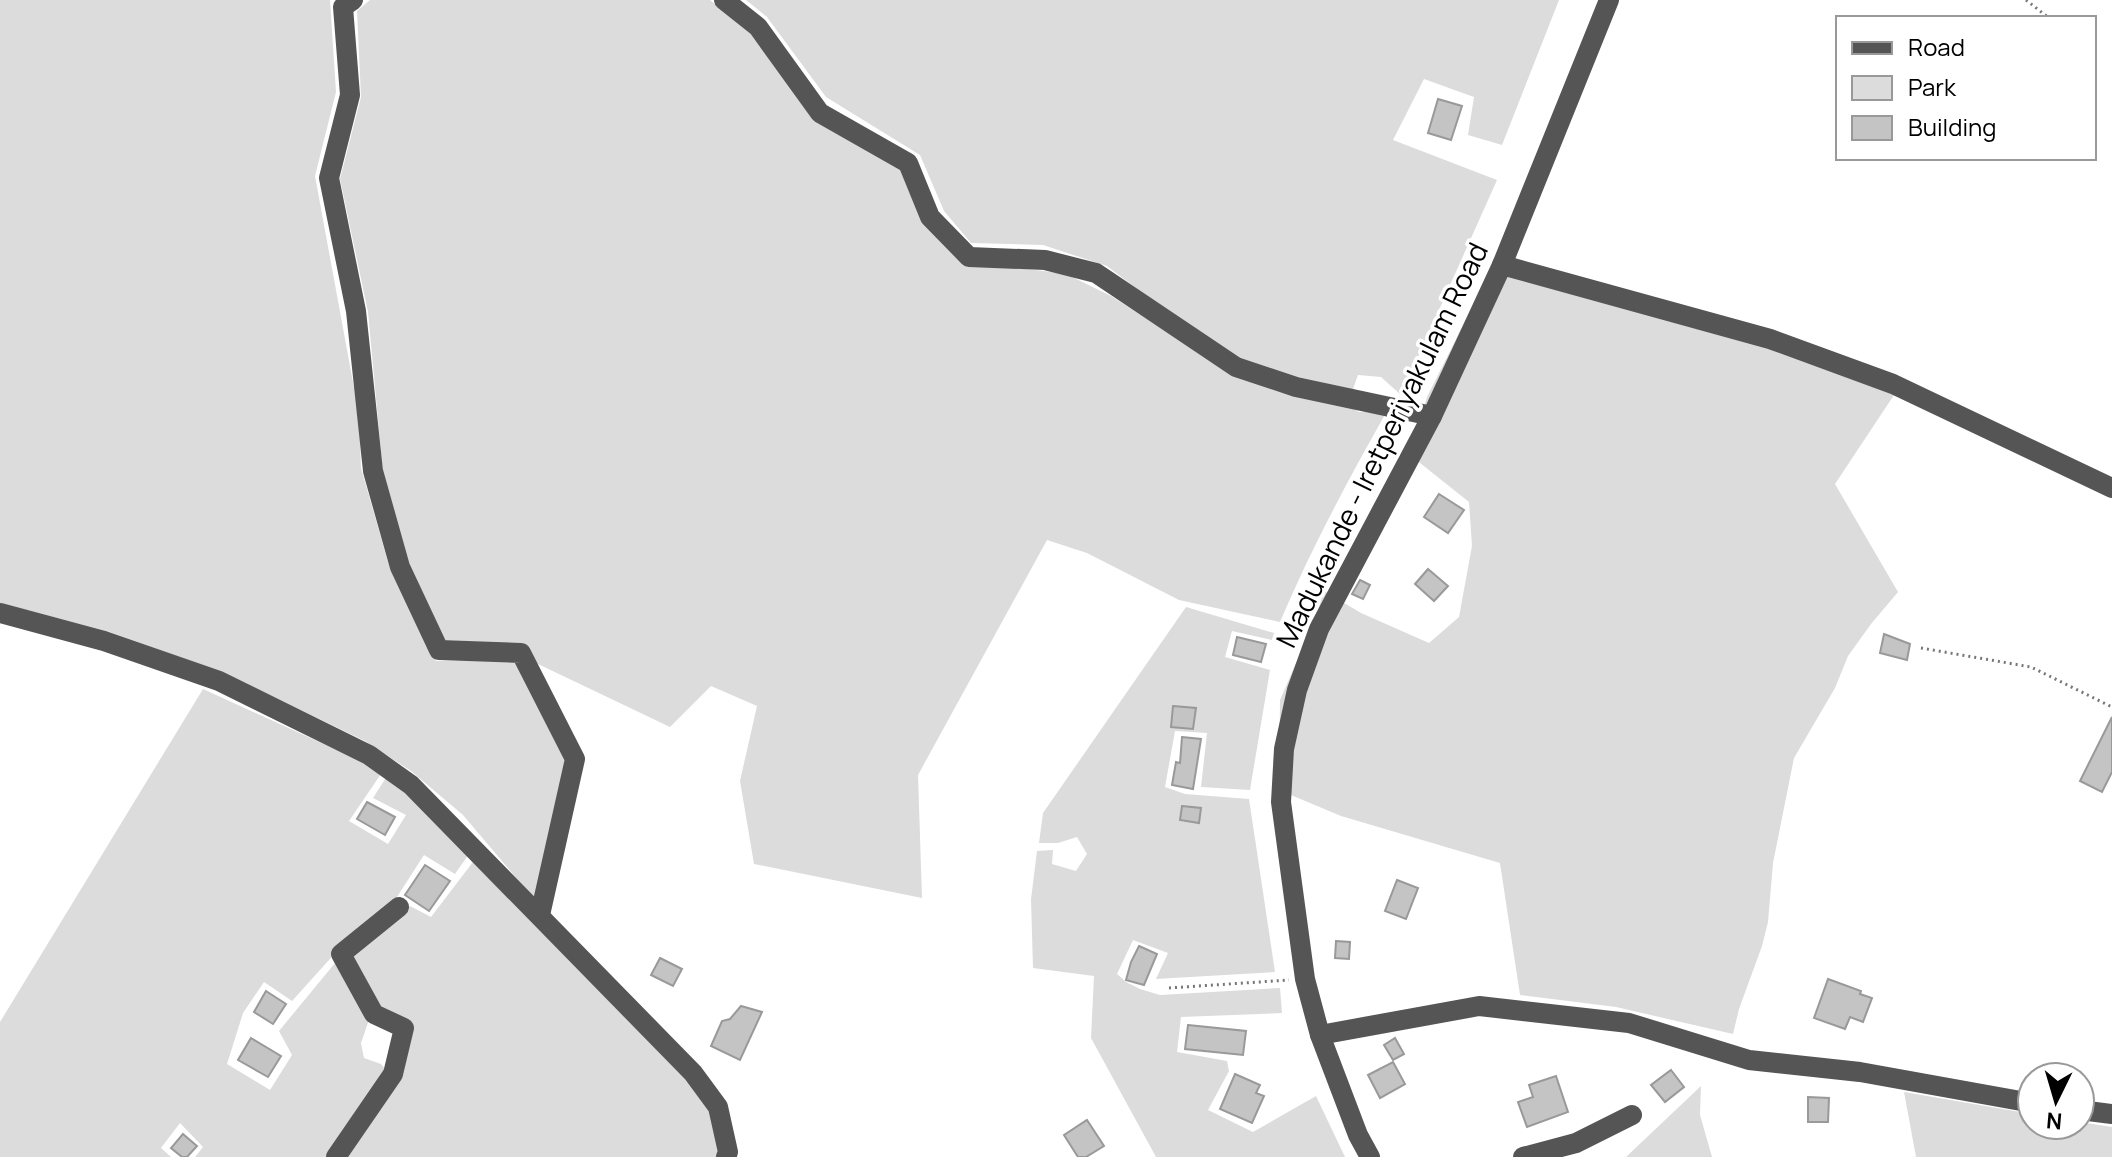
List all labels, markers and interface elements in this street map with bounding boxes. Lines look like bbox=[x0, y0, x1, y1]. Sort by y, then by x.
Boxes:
legend bbox=[1836, 16, 2096, 160]
text: Road bbox=[1908, 30, 1965, 63]
text: Park bbox=[1908, 70, 1957, 103]
text: Building bbox=[1908, 110, 1996, 143]
street label: Madukande - Iretperiyakulam Road bbox=[1266, 236, 1496, 653]
north arrow bbox=[2016, 1061, 2096, 1141]
text: N bbox=[2045, 1105, 2063, 1137]

